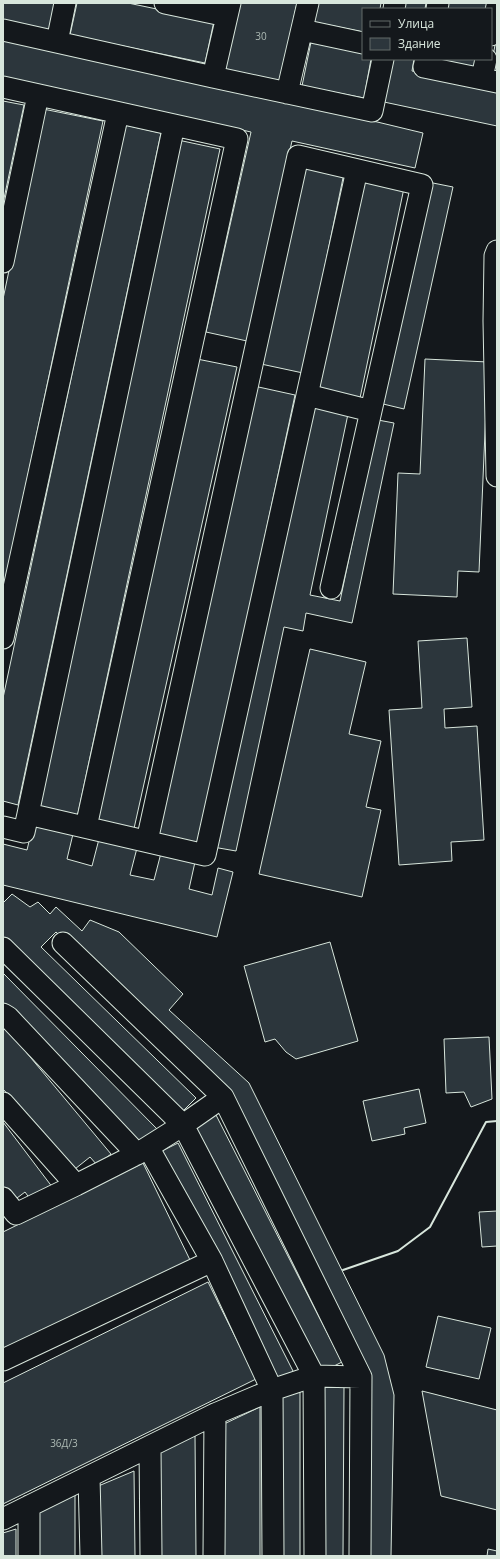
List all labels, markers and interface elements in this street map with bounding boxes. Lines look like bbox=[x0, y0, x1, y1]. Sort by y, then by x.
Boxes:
legend bbox=[362, 8, 492, 60]
text: Улица bbox=[398, 15, 434, 32]
house number: 30 bbox=[255, 29, 267, 43]
text: Здание bbox=[398, 35, 441, 52]
house number: 36Д/3 bbox=[50, 1436, 78, 1450]

